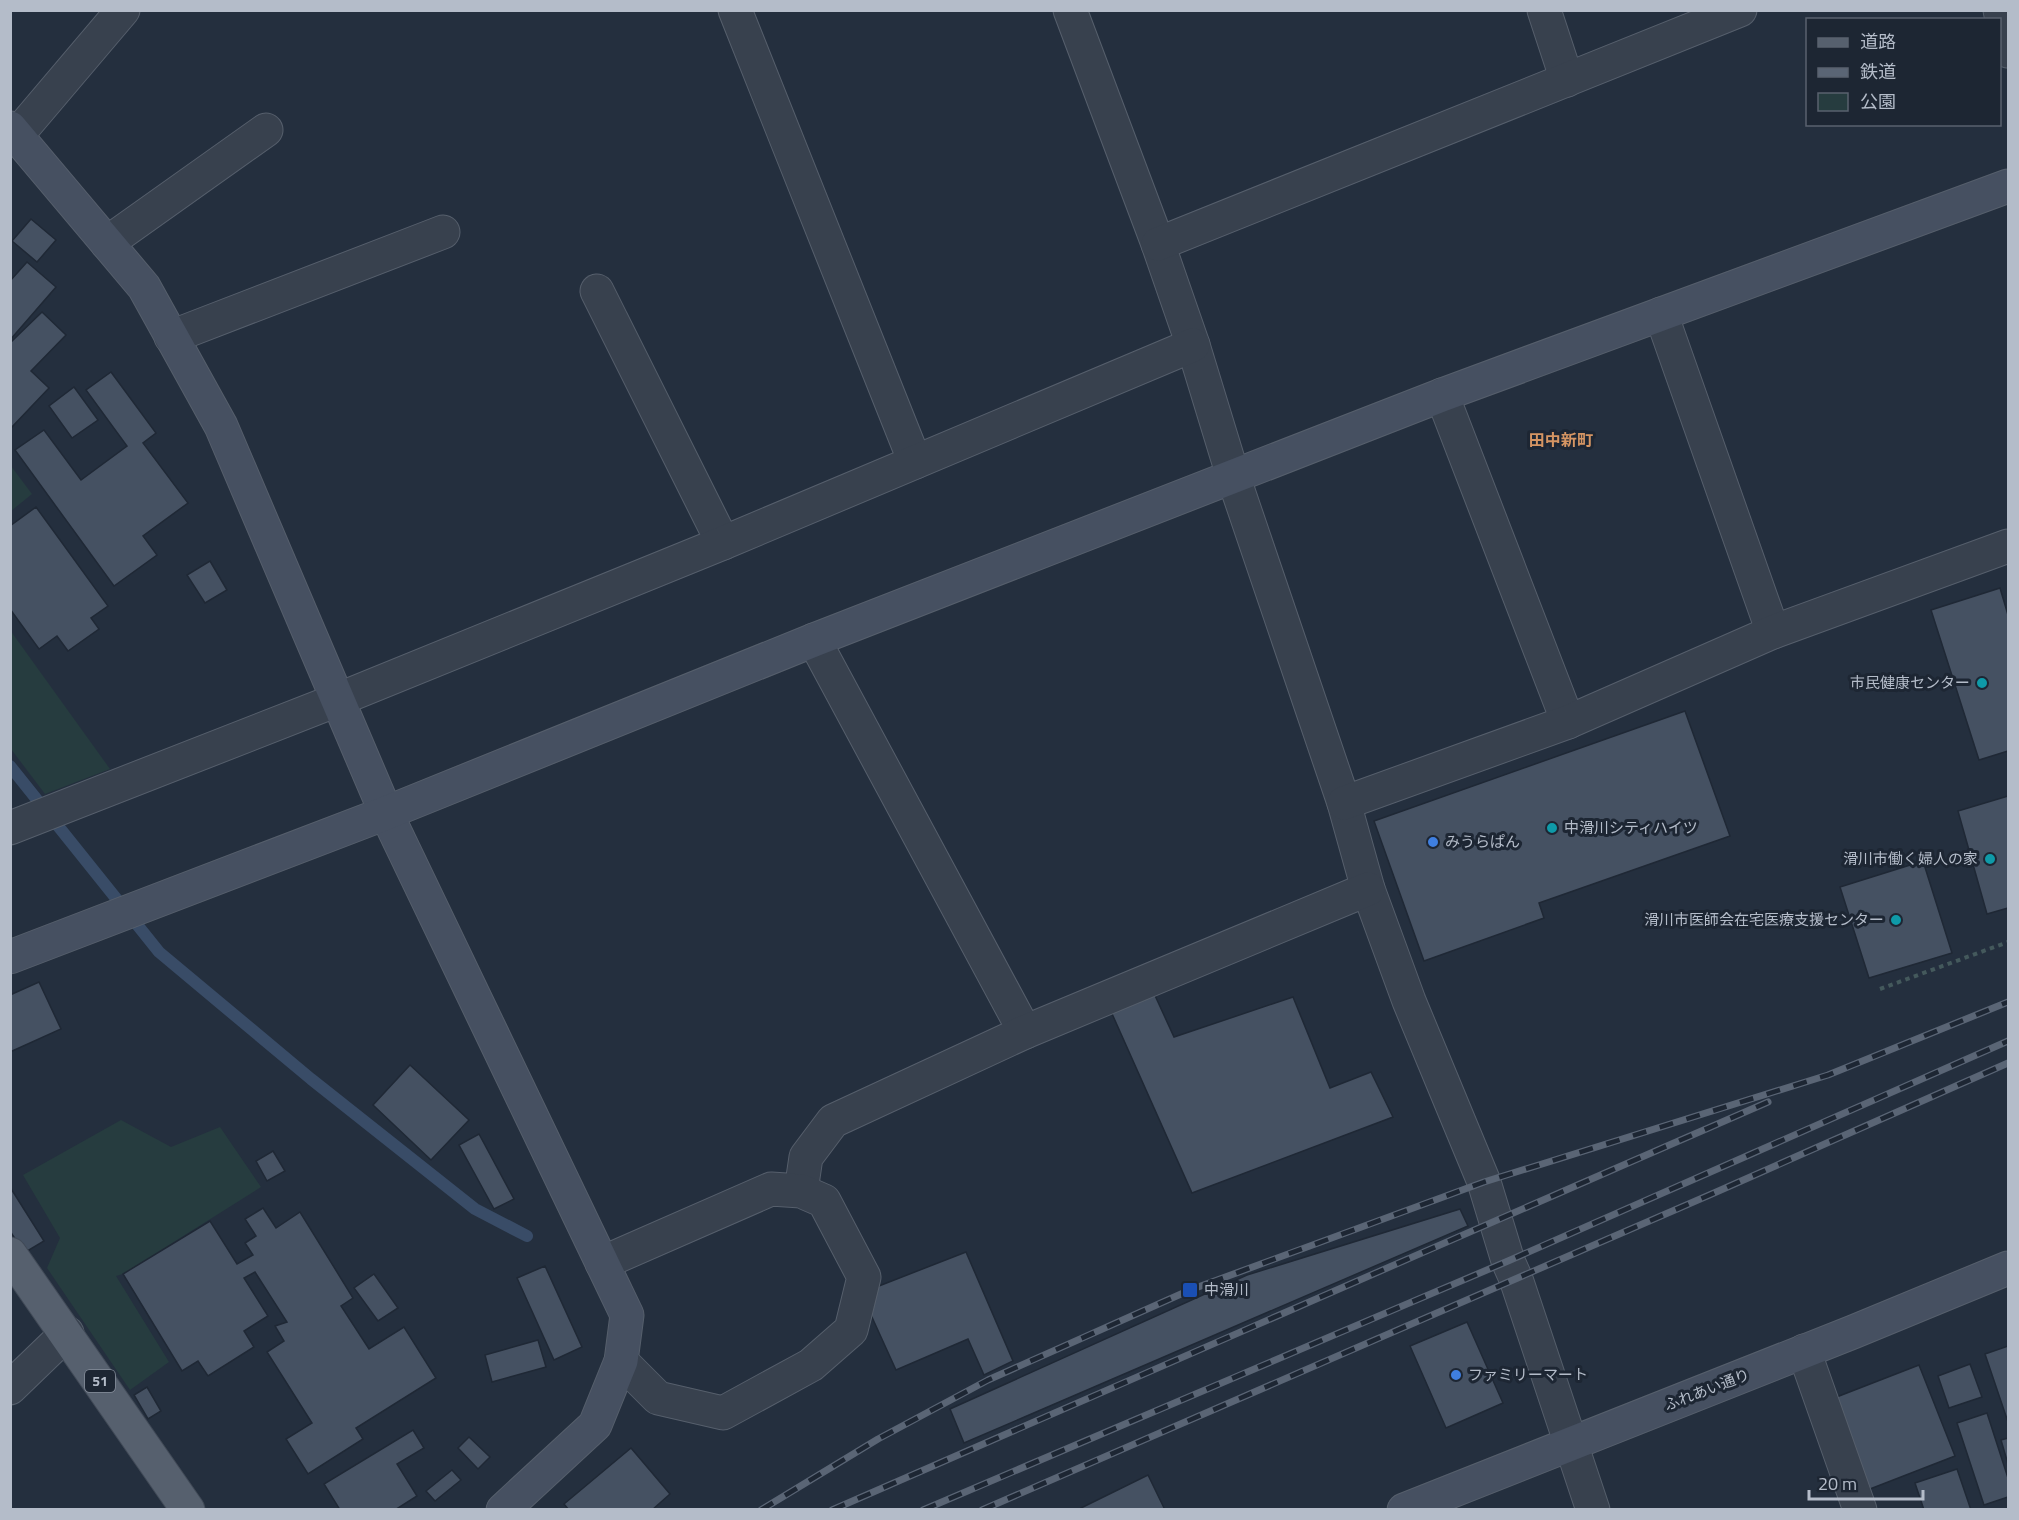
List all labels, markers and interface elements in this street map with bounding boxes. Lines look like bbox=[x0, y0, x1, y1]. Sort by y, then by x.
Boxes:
legend bbox=[1806, 18, 2001, 126]
text: 道路 bbox=[1860, 28, 1896, 55]
text: 鉄道 bbox=[1860, 58, 1896, 85]
text: 公園 bbox=[1860, 88, 1896, 115]
district label: 田中新町 bbox=[1529, 428, 1593, 452]
place label: 市民健康センター bbox=[1850, 671, 1970, 694]
marker: 市民健康センター bbox=[1975, 676, 1989, 690]
place label: 中滑川シティハイツ bbox=[1564, 816, 1698, 839]
marker: 中滑川シティハイツ bbox=[1545, 821, 1559, 835]
place label: みうらぱん bbox=[1445, 830, 1520, 853]
marker: みうらぱん bbox=[1426, 835, 1440, 849]
place label: 滑川市働く婦人の家 bbox=[1843, 847, 1978, 870]
marker: 滑川市働く婦人の家 bbox=[1983, 852, 1997, 866]
place label: 滑川市医師会在宅医療支援センター bbox=[1644, 908, 1884, 931]
marker: 滑川市医師会在宅医療支援センター bbox=[1889, 913, 1903, 927]
place label: 中滑川 bbox=[1204, 1278, 1249, 1301]
marker: 中滑川 bbox=[1181, 1281, 1199, 1299]
place label: ファミリーマート bbox=[1468, 1363, 1588, 1386]
street label: ふれあい通り bbox=[1661, 1363, 1753, 1416]
marker: ファミリーマート bbox=[1449, 1368, 1463, 1382]
road number: 51 bbox=[85, 1370, 115, 1392]
scale bar bbox=[1809, 1463, 1923, 1501]
text: 20 m bbox=[1818, 1470, 1857, 1497]

